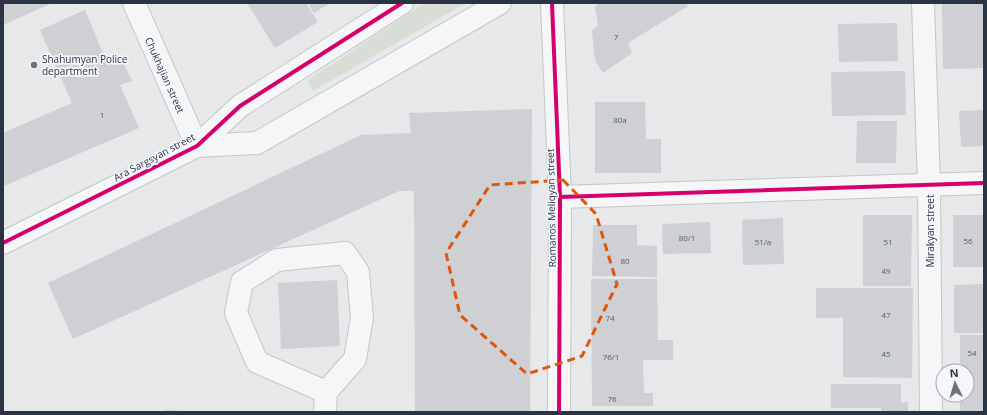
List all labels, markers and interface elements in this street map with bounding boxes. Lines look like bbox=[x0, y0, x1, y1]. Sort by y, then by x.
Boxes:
house number: 7 bbox=[614, 31, 619, 42]
street label: Chukhajian street bbox=[142, 35, 188, 116]
place label: Shahumyan Police department bbox=[42, 52, 128, 78]
marker: Shahumyan Police department bbox=[29, 60, 39, 70]
house number: 1 bbox=[100, 109, 104, 120]
house number: 80a bbox=[613, 114, 627, 125]
street label: Ara Sargsyan street bbox=[111, 129, 198, 184]
street label: Romanos Meliqyan street bbox=[543, 148, 559, 268]
street label: Mirakyan street bbox=[923, 194, 937, 267]
house number: 80/1 bbox=[679, 232, 695, 243]
house number: 56 bbox=[963, 235, 973, 246]
house number: 51/a bbox=[755, 236, 771, 247]
house number: 51 bbox=[883, 236, 893, 247]
house number: 80 bbox=[620, 255, 630, 266]
house number: 49 bbox=[881, 265, 891, 276]
house number: 47 bbox=[881, 309, 891, 320]
house number: 74 bbox=[605, 312, 615, 323]
house number: 54 bbox=[967, 347, 977, 358]
house number: 45 bbox=[881, 348, 891, 359]
house number: 76/1 bbox=[603, 351, 619, 362]
north arrow bbox=[935, 363, 975, 403]
text: N bbox=[949, 365, 959, 380]
house number: 76 bbox=[607, 393, 617, 404]

